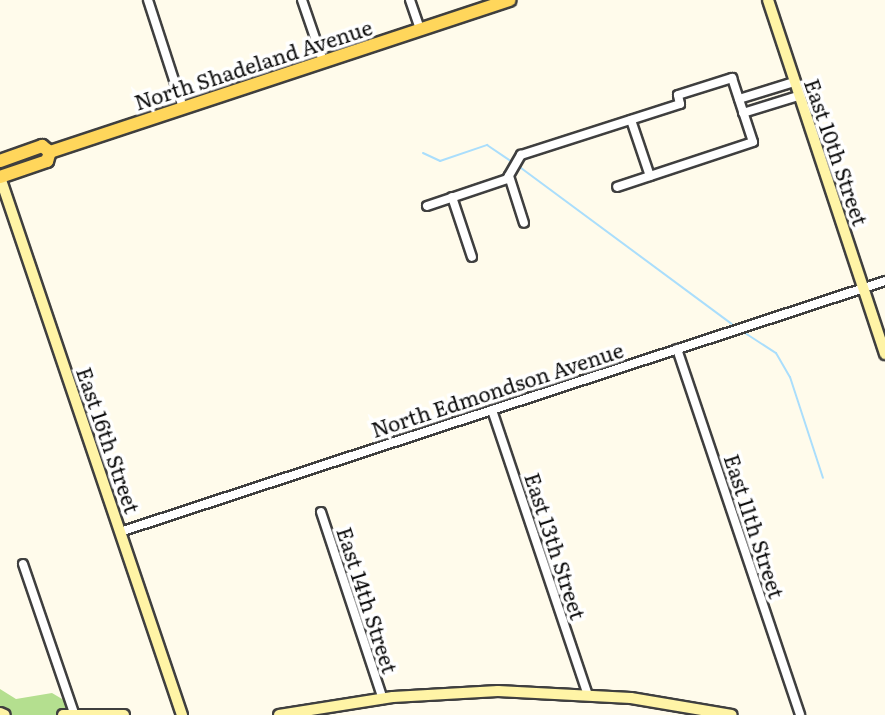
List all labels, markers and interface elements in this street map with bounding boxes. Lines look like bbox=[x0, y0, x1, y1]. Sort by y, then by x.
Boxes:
street label: North Shadeland Avenue bbox=[131, 14, 375, 114]
street label: East 10th Street bbox=[800, 75, 874, 229]
street label: North Edmondson Avenue bbox=[368, 336, 626, 442]
street label: East 16th Street bbox=[72, 364, 146, 516]
street label: East 11th Street bbox=[720, 451, 790, 601]
street label: East 13th Street bbox=[520, 469, 592, 623]
street label: East 14th Street bbox=[332, 524, 404, 676]

